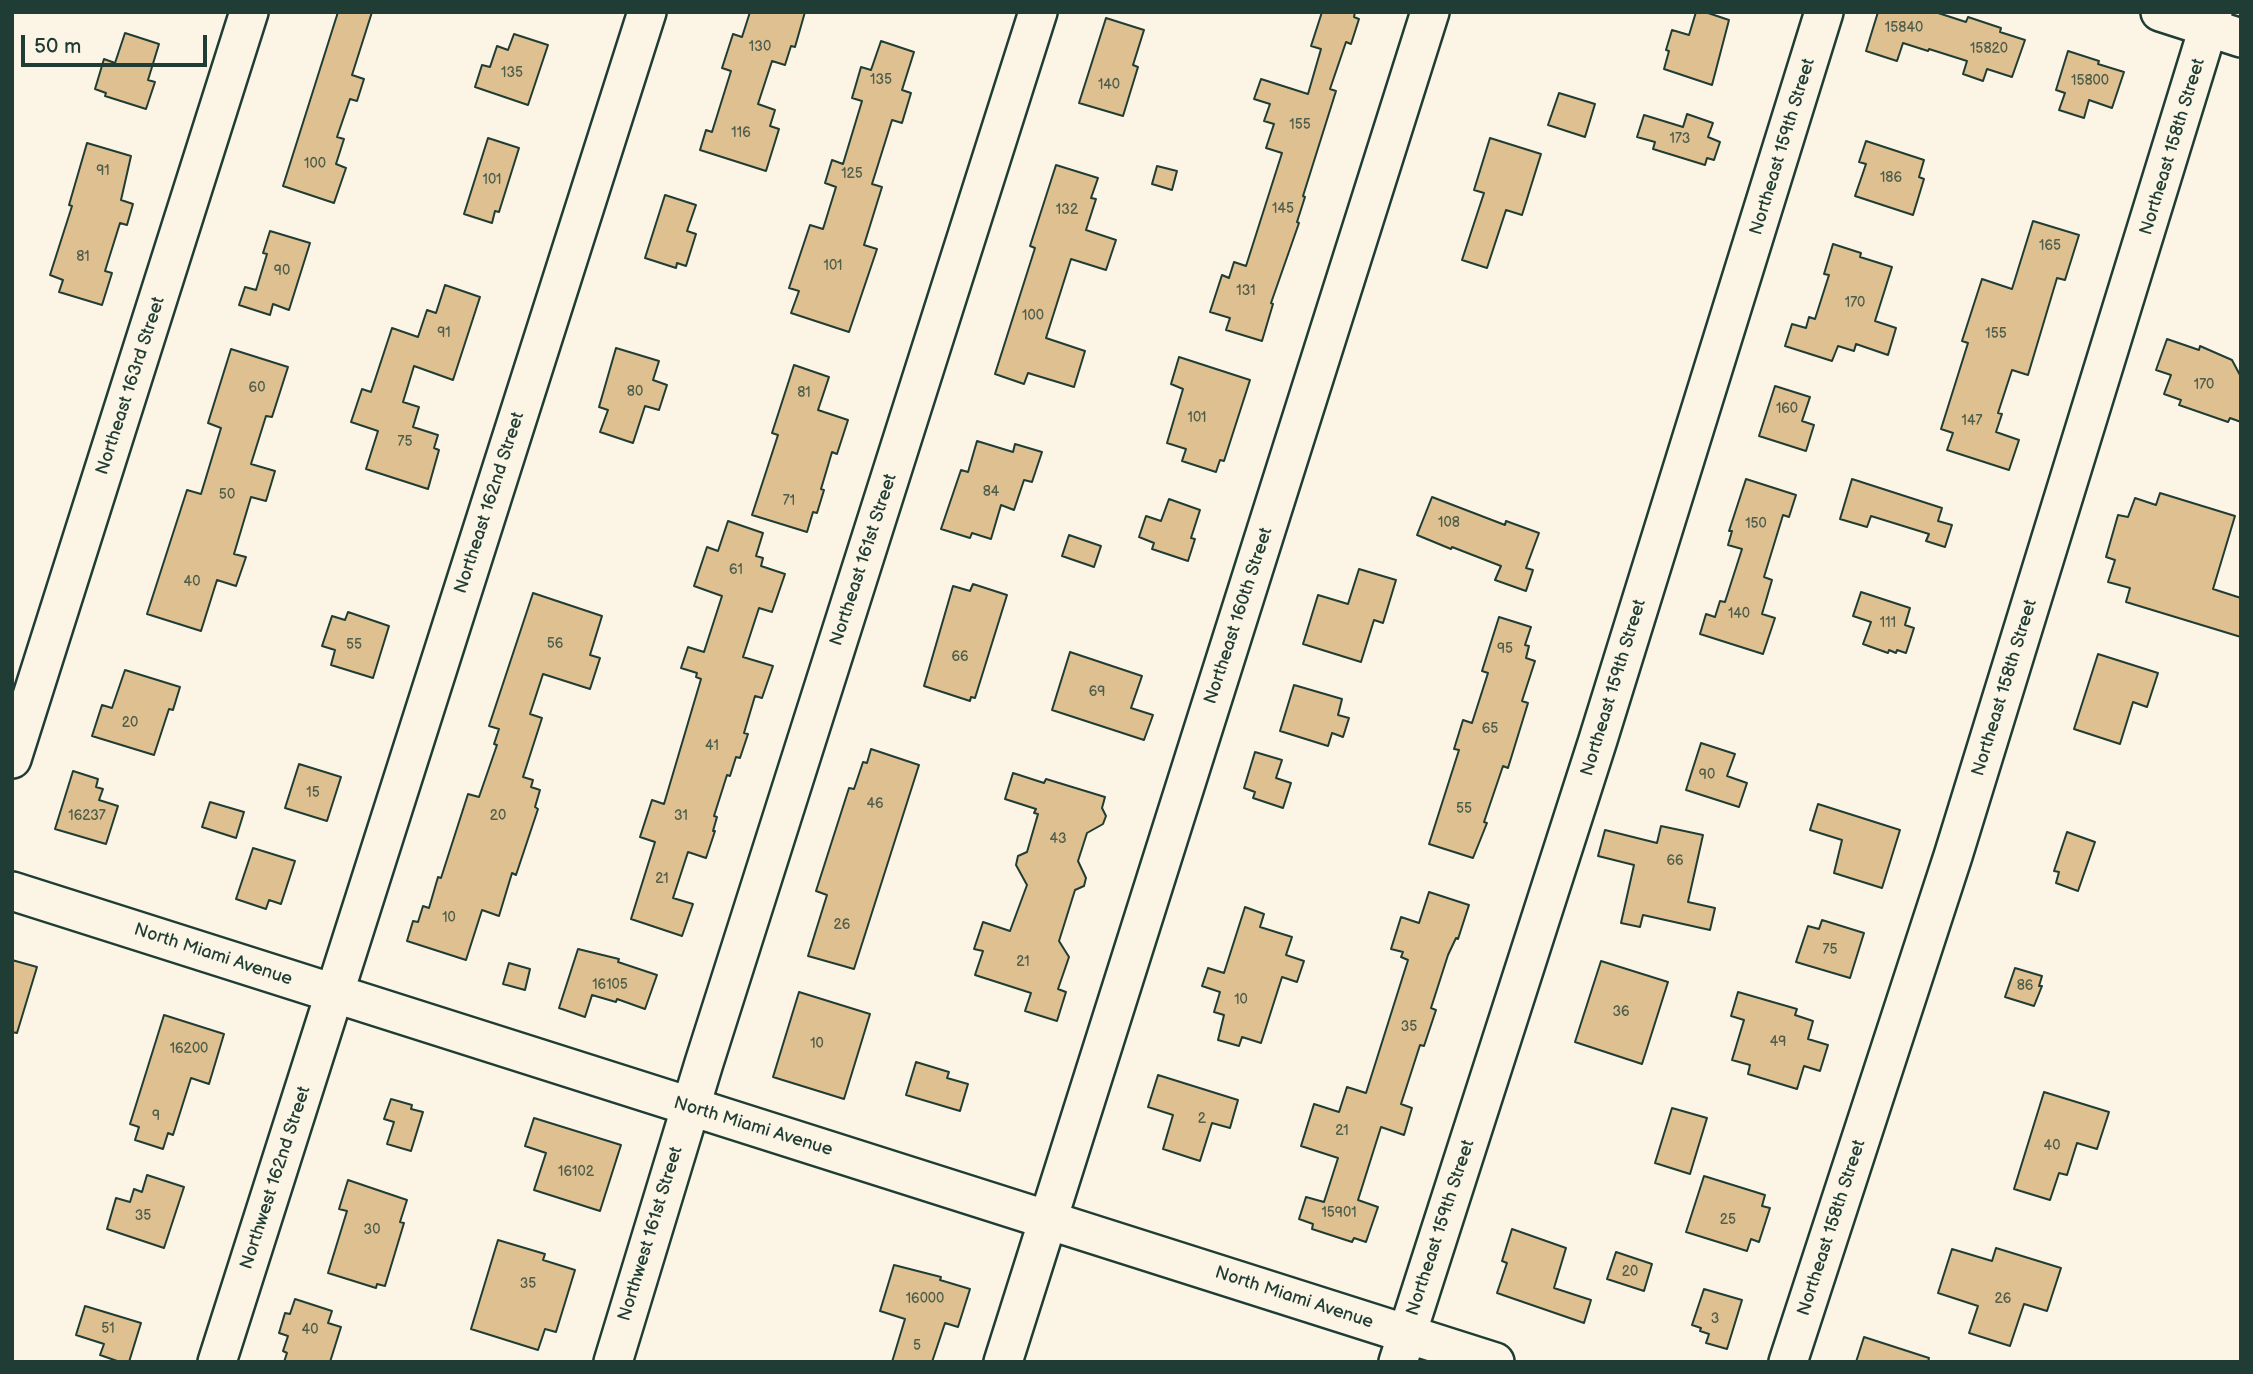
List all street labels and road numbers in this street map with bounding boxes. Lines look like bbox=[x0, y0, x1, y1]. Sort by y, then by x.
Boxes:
street label: Northeast 159th Street bbox=[1746, 56, 1820, 238]
street label: Northeast 158th Street bbox=[2136, 56, 2210, 238]
street label: Northeast 163rd Street bbox=[92, 294, 170, 478]
street label: Northeast 162nd Street bbox=[450, 410, 530, 596]
street label: Northeast 161st Street bbox=[826, 471, 902, 649]
street label: Northeast 160th Street bbox=[1200, 525, 1278, 707]
street label: Northeast 159th Street bbox=[1577, 597, 1651, 779]
street label: Northeast 158th Street bbox=[1968, 597, 2042, 779]
street label: North Miami Avenue bbox=[131, 919, 295, 991]
street label: Northwest 162nd Street bbox=[236, 1084, 316, 1272]
street label: North Miami Avenue bbox=[671, 1093, 835, 1161]
street label: Northeast 159th Street bbox=[1402, 1137, 1480, 1319]
street label: Northeast 158th Street bbox=[1793, 1137, 1871, 1319]
street label: Northwest 161st Street bbox=[614, 1144, 688, 1324]
street label: North Miami Avenue bbox=[1212, 1262, 1376, 1334]

